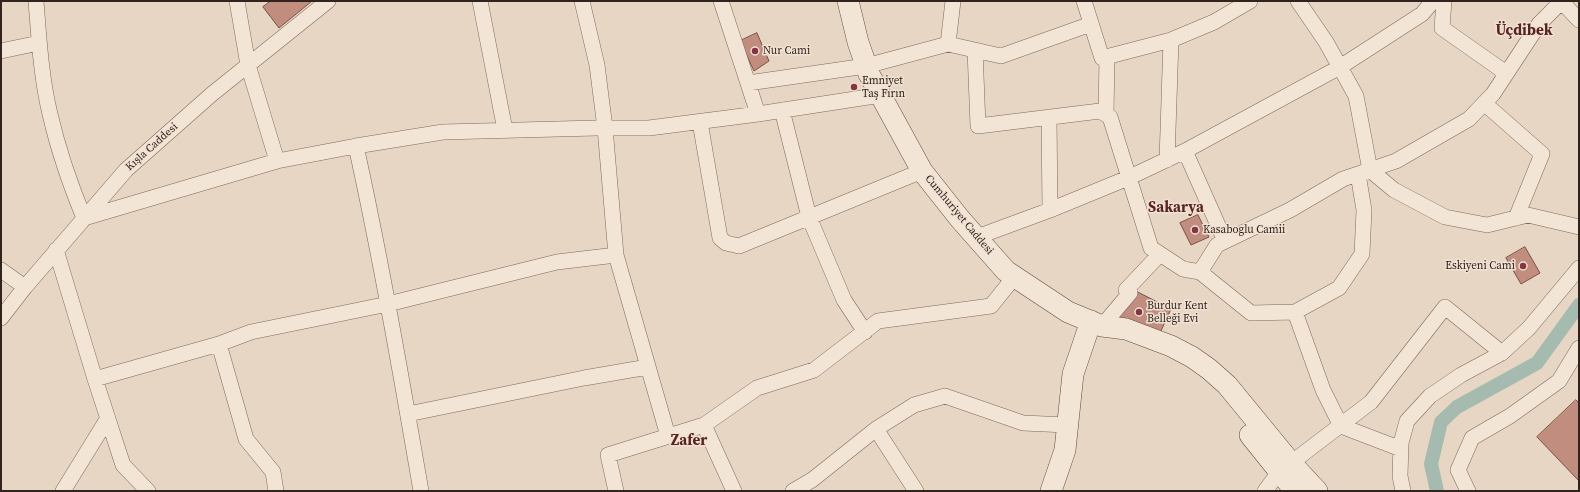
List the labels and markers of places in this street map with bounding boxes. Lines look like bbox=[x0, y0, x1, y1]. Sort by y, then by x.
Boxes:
place label: Nur Cami bbox=[763, 44, 810, 58]
marker: Nur Cami bbox=[750, 46, 760, 56]
place label: Emniyet Taş Fırın bbox=[862, 74, 905, 100]
marker: Emniyet Taş Fırın bbox=[849, 82, 859, 92]
place label: Kasaboglu Camii bbox=[1203, 223, 1285, 237]
marker: Kasaboglu Camii bbox=[1190, 225, 1200, 235]
place label: Eskiyeni Cami bbox=[1445, 259, 1515, 273]
marker: Eskiyeni Cami bbox=[1518, 261, 1528, 271]
place label: Burdur Kent Belleği Evi bbox=[1147, 299, 1207, 325]
marker: Burdur Kent Belleği Evi bbox=[1134, 307, 1144, 317]

